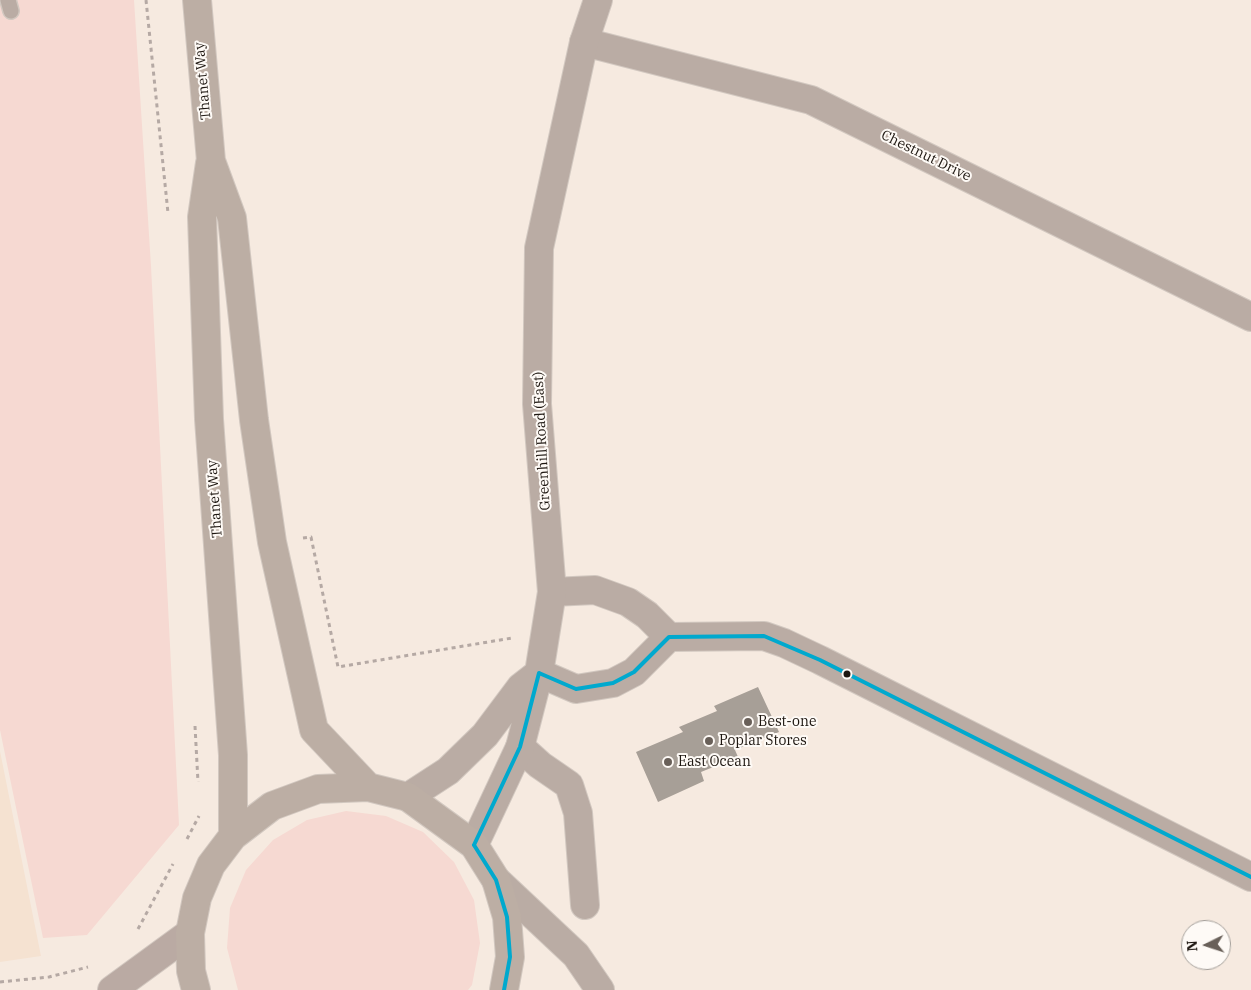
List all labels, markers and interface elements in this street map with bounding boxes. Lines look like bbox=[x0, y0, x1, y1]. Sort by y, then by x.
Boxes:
street label: Thanet Way bbox=[191, 41, 215, 121]
street label: Chestnut Drive bbox=[878, 127, 974, 185]
street label: Greenhill Road (East) bbox=[530, 371, 554, 511]
street label: Thanet Way bbox=[204, 460, 226, 538]
unlabelled marker bbox=[842, 669, 852, 679]
place label: Best-one bbox=[758, 714, 816, 730]
marker: Best-one bbox=[742, 716, 754, 728]
place label: Poplar Stores bbox=[719, 733, 807, 749]
marker: Poplar Stores bbox=[703, 735, 715, 747]
place label: East Ocean bbox=[678, 754, 751, 770]
marker: East Ocean bbox=[662, 756, 674, 768]
north arrow bbox=[1181, 920, 1231, 970]
text: N bbox=[1183, 940, 1201, 952]

